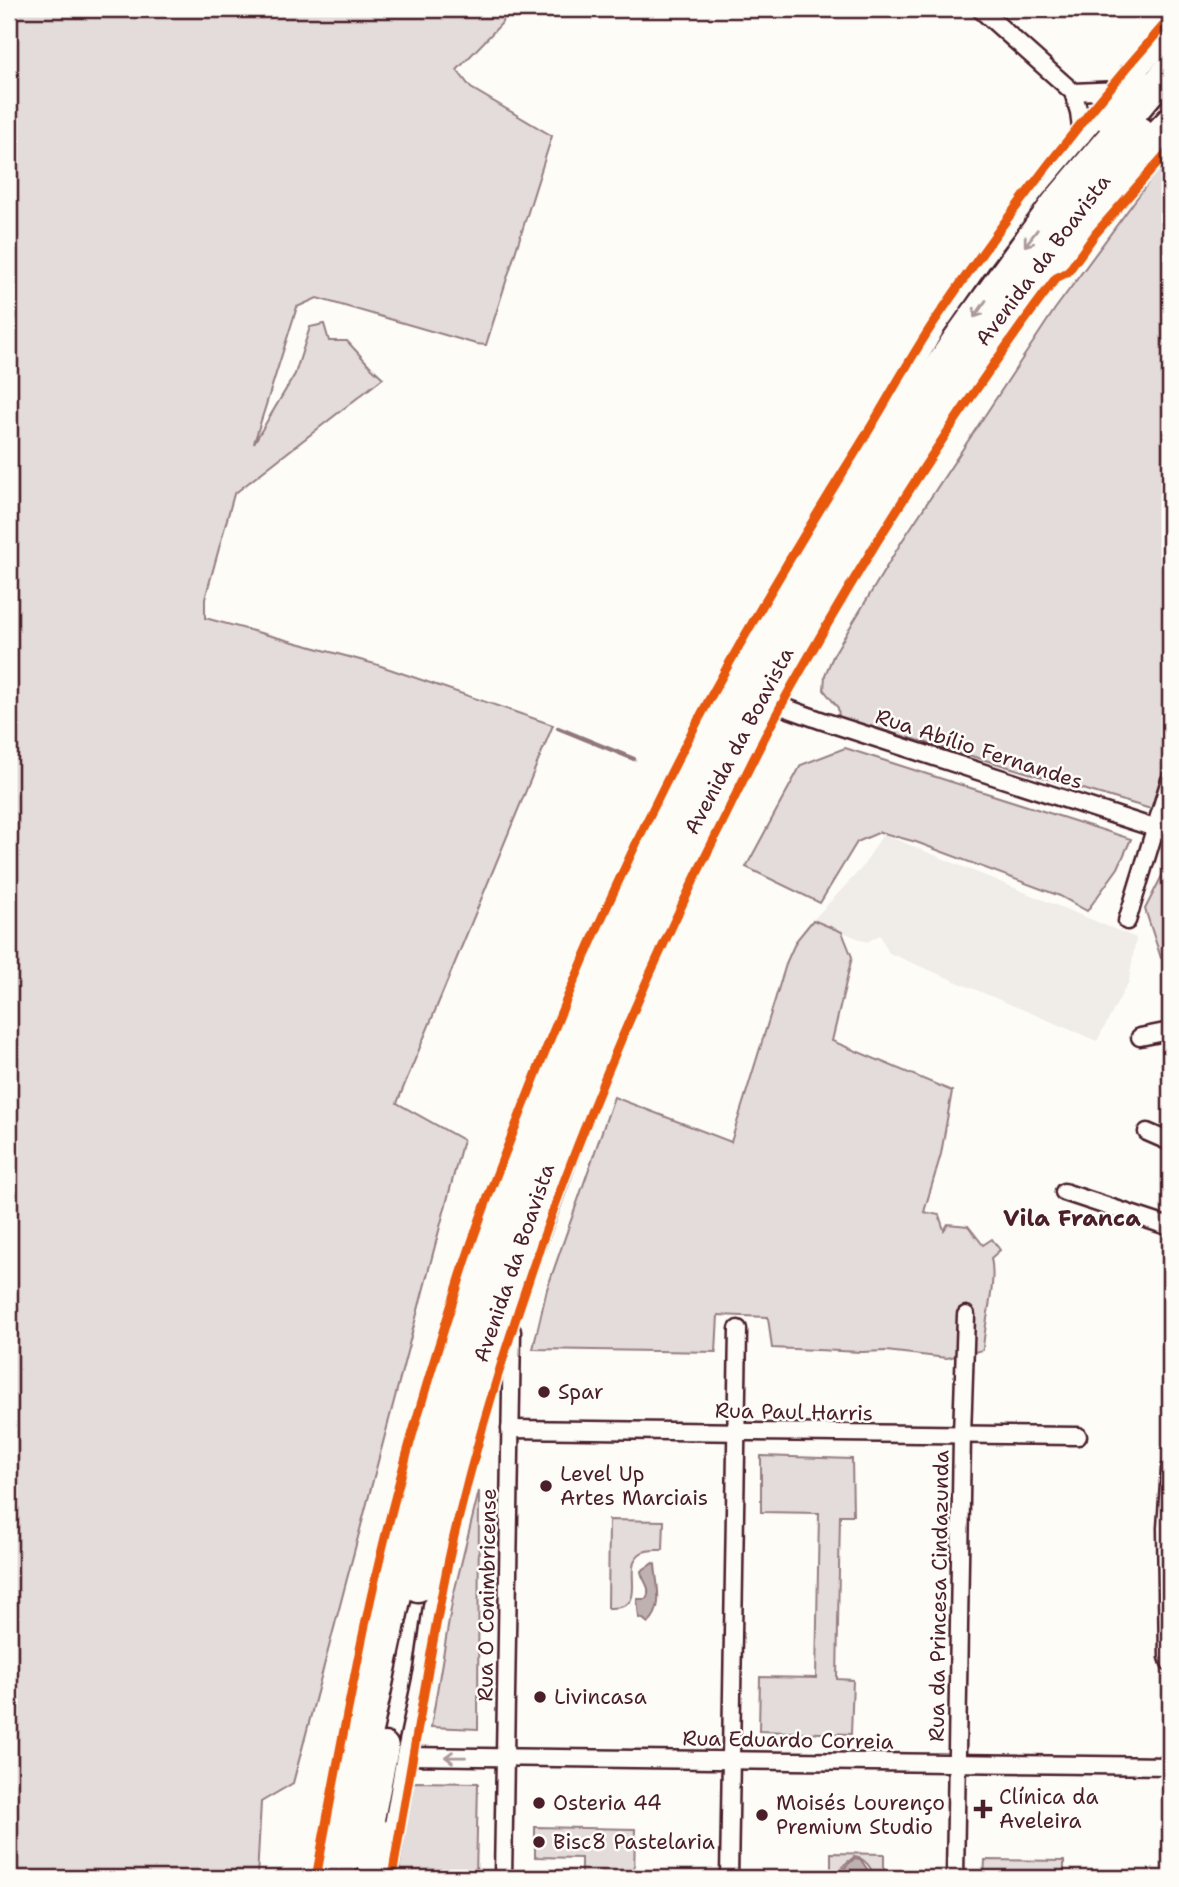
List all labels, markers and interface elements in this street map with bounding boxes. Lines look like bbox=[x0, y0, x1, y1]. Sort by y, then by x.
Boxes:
street label: Avenida da Boavista bbox=[969, 168, 1117, 352]
one-way arrow bbox=[1023, 228, 1038, 247]
one-way arrow bbox=[973, 299, 987, 318]
street label: Avenida da Boavista bbox=[678, 642, 800, 840]
street label: Rua Abílio Fernandes bbox=[872, 702, 1086, 796]
street label: Avenida da Boavista bbox=[467, 1160, 561, 1366]
district label: Vila Franca bbox=[1003, 1203, 1141, 1233]
place label: Spar bbox=[558, 1378, 604, 1406]
marker: Spar bbox=[536, 1384, 552, 1400]
street label: Rua Paul Harris bbox=[715, 1397, 873, 1427]
street label: Rua da Princesa Cindazunda bbox=[922, 1450, 956, 1742]
place label: Level Up Artes Marciais bbox=[560, 1460, 708, 1512]
marker: Level Up Artes Marciais bbox=[538, 1478, 554, 1494]
street label: Rua O Conimbricense bbox=[471, 1488, 503, 1702]
place label: Livincasa bbox=[554, 1683, 647, 1711]
marker: Livincasa bbox=[532, 1689, 548, 1705]
street label: Rua Eduardo Correia bbox=[682, 1724, 894, 1756]
one-way arrow bbox=[444, 1750, 467, 1763]
place label: Clínica da Aveleira bbox=[999, 1783, 1099, 1835]
place label: Osteria 44 bbox=[553, 1789, 662, 1817]
place label: Moisés Lourenço Premium Studio bbox=[776, 1789, 945, 1841]
marker: Osteria 44 bbox=[531, 1795, 547, 1811]
marker: Clínica da Aveleira bbox=[973, 1799, 993, 1819]
marker: Moisés Lourenço Premium Studio bbox=[754, 1807, 770, 1823]
place label: Bisc8 Pastelaria bbox=[553, 1828, 715, 1856]
marker: Bisc8 Pastelaria bbox=[531, 1834, 547, 1850]

